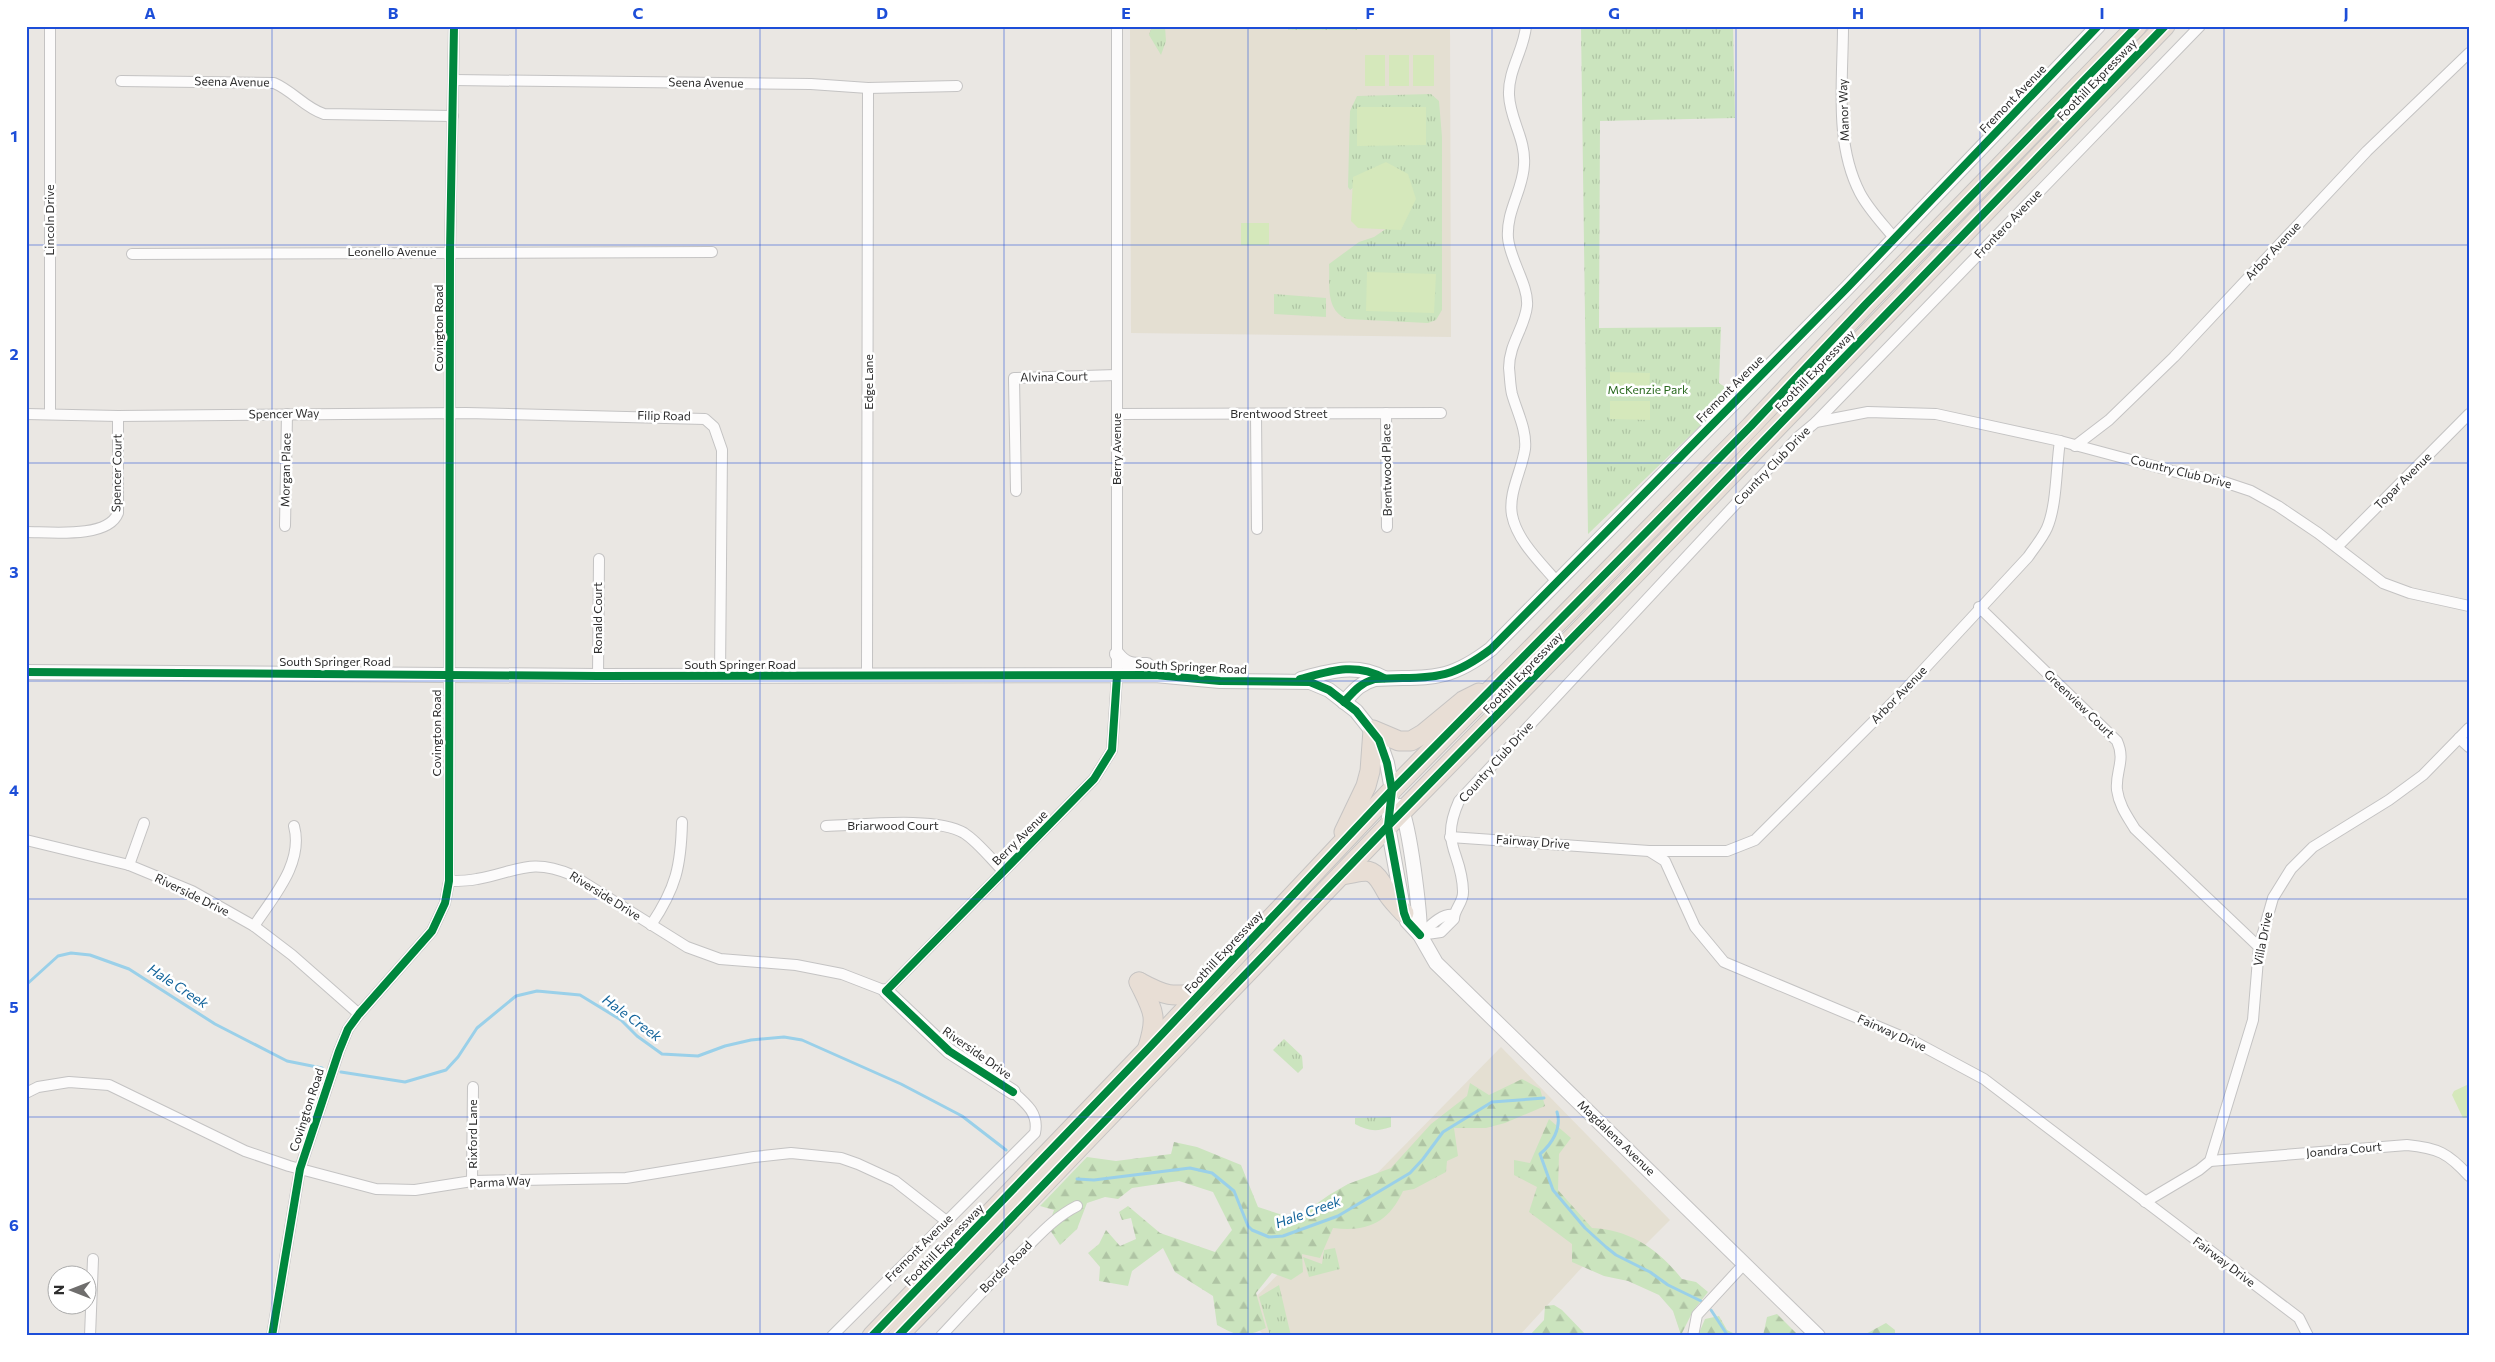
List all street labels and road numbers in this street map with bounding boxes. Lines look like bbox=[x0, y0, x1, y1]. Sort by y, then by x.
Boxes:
street label: Foothill Expressway bbox=[2054, 35, 2139, 123]
street label: Fremont Avenue bbox=[1976, 61, 2048, 135]
street label: Seena Avenue bbox=[194, 73, 270, 89]
street label: Seena Avenue bbox=[668, 74, 744, 90]
street label: Manor Way bbox=[1835, 78, 1851, 142]
street label: Lincoln Drive bbox=[42, 184, 56, 256]
street label: Frontero Avenue bbox=[1971, 186, 2044, 261]
street label: Arbor Avenue bbox=[2242, 218, 2303, 282]
street label: Leonello Avenue bbox=[347, 244, 437, 258]
street label: Covington Road bbox=[431, 284, 445, 372]
street label: Foothill Expressway bbox=[1772, 326, 1857, 414]
street label: Fremont Avenue bbox=[1693, 352, 1766, 425]
street label: Edge Lane bbox=[861, 354, 875, 410]
street label: Alvina Court bbox=[1020, 368, 1088, 384]
street label: Spencer Way bbox=[249, 405, 319, 421]
street label: Brentwood Street bbox=[1230, 406, 1328, 420]
street label: Filip Road bbox=[637, 408, 691, 422]
street label: Berry Avenue bbox=[1109, 413, 1123, 485]
street label: Country Club Drive bbox=[1730, 423, 1812, 507]
street label: Brentwood Place bbox=[1378, 424, 1394, 516]
street label: Morgan Place bbox=[277, 433, 293, 507]
street label: Spencer Court bbox=[108, 434, 124, 512]
street label: Topar Avenue bbox=[2371, 449, 2434, 512]
street label: Country Club Drive bbox=[2129, 452, 2233, 490]
street label: Ronald Court bbox=[590, 582, 604, 654]
street label: Foothill Expressway bbox=[1480, 628, 1565, 716]
street label: South Springer Road bbox=[279, 654, 391, 668]
street label: South Springer Road bbox=[1135, 656, 1247, 676]
street label: South Springer Road bbox=[684, 657, 796, 671]
street label: Arbor Avenue bbox=[1867, 663, 1929, 726]
street label: Greenview Court bbox=[2042, 666, 2118, 740]
street label: Covington Road bbox=[429, 689, 443, 777]
street label: Country Club Drive bbox=[1455, 718, 1535, 804]
street label: Berry Avenue bbox=[989, 807, 1050, 868]
street label: Briarwood Court bbox=[847, 818, 939, 832]
street label: Fairway Drive bbox=[1496, 831, 1570, 851]
street label: Riverside Drive bbox=[567, 868, 644, 923]
street label: Riverside Drive bbox=[153, 870, 232, 918]
street label: Foothill Expressway bbox=[1181, 907, 1265, 996]
street label: Villa Drive bbox=[2250, 910, 2274, 967]
street label: Fairway Drive bbox=[1856, 1011, 1929, 1054]
street label: Riverside Drive bbox=[940, 1023, 1015, 1081]
street label: Covington Road bbox=[286, 1066, 326, 1153]
street label: Magdalena Avenue bbox=[1575, 1097, 1658, 1178]
street label: Rixford Lane bbox=[465, 1099, 479, 1169]
street label: Joandra Court bbox=[2306, 1139, 2382, 1160]
street label: Parma Way bbox=[469, 1172, 531, 1190]
street label: Foothill Expressway bbox=[901, 1200, 986, 1288]
street label: Fremont Avenue bbox=[882, 1211, 955, 1284]
street label: Fairway Drive bbox=[2191, 1233, 2258, 1289]
street label: Border Road bbox=[976, 1237, 1034, 1295]

